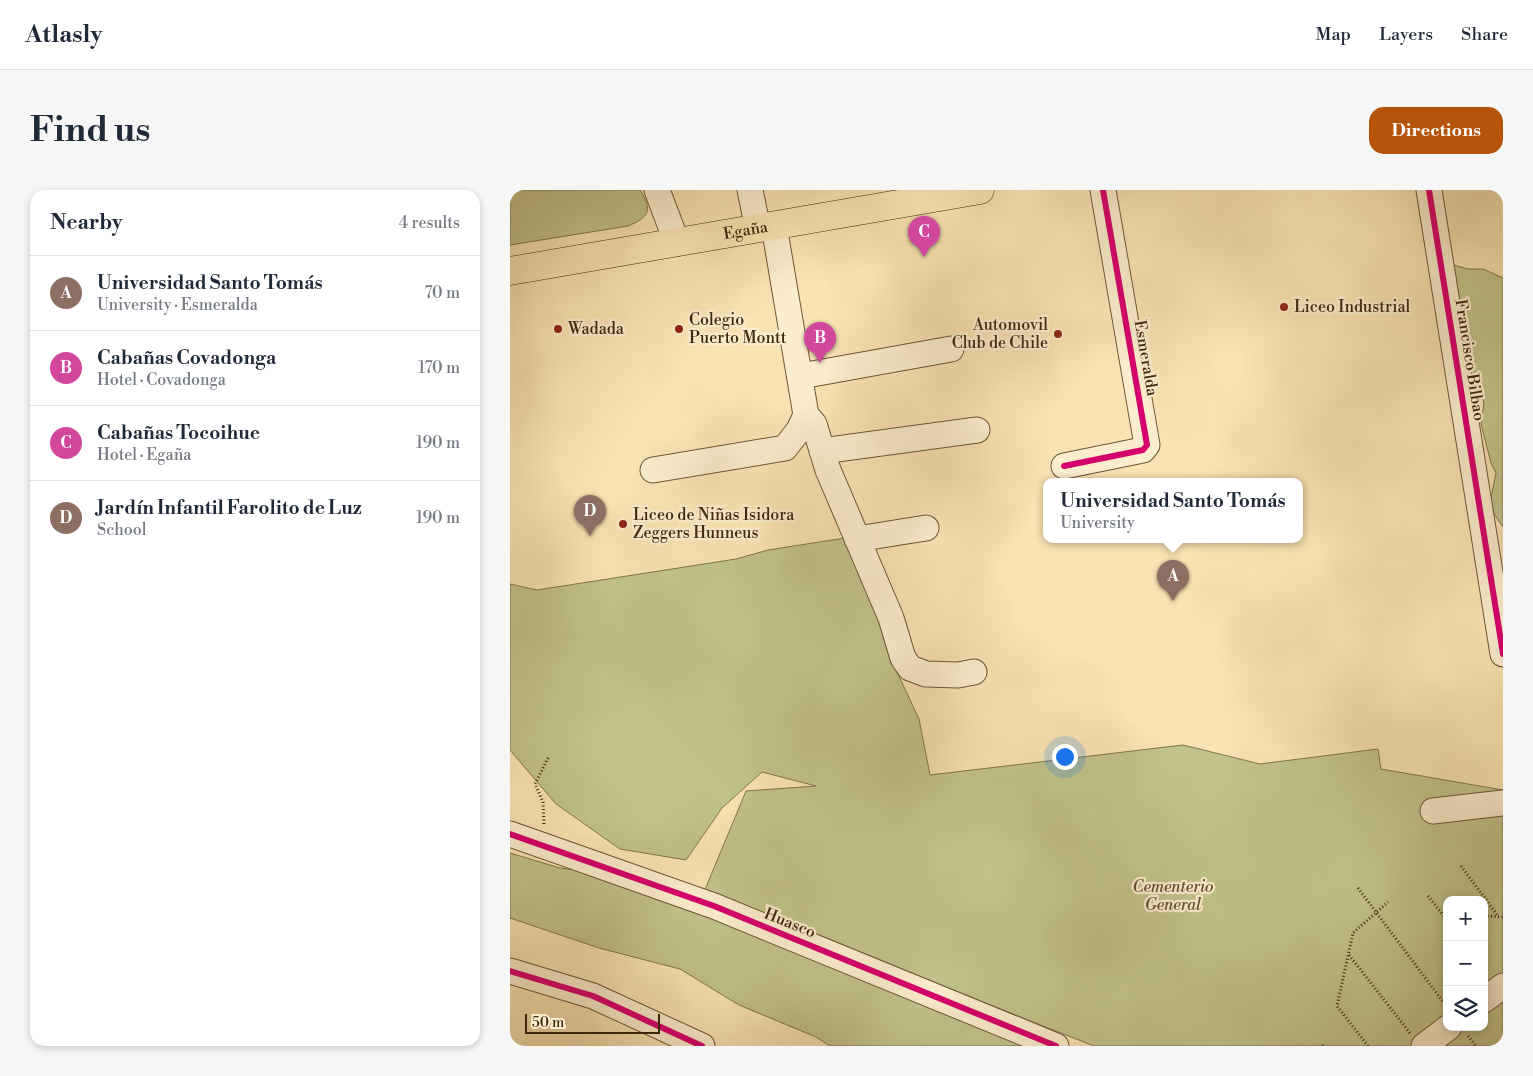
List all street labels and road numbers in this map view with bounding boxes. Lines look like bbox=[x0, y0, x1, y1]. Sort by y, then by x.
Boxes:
street label: Egaña bbox=[722, 217, 770, 244]
street label: Francisco Bilbao bbox=[1450, 298, 1490, 422]
street label: Esmeralda bbox=[1129, 318, 1163, 399]
street label: Huasco bbox=[761, 904, 819, 942]

